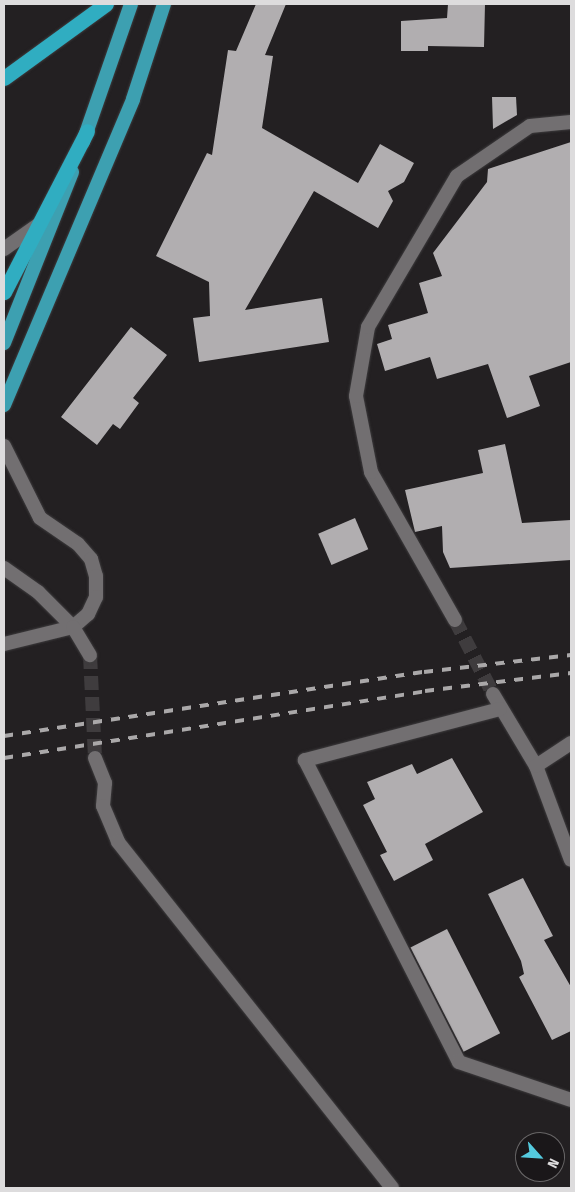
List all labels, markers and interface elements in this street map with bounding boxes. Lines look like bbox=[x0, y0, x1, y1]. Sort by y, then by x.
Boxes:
north arrow bbox=[515, 1132, 565, 1182]
text: N bbox=[544, 1156, 563, 1171]

